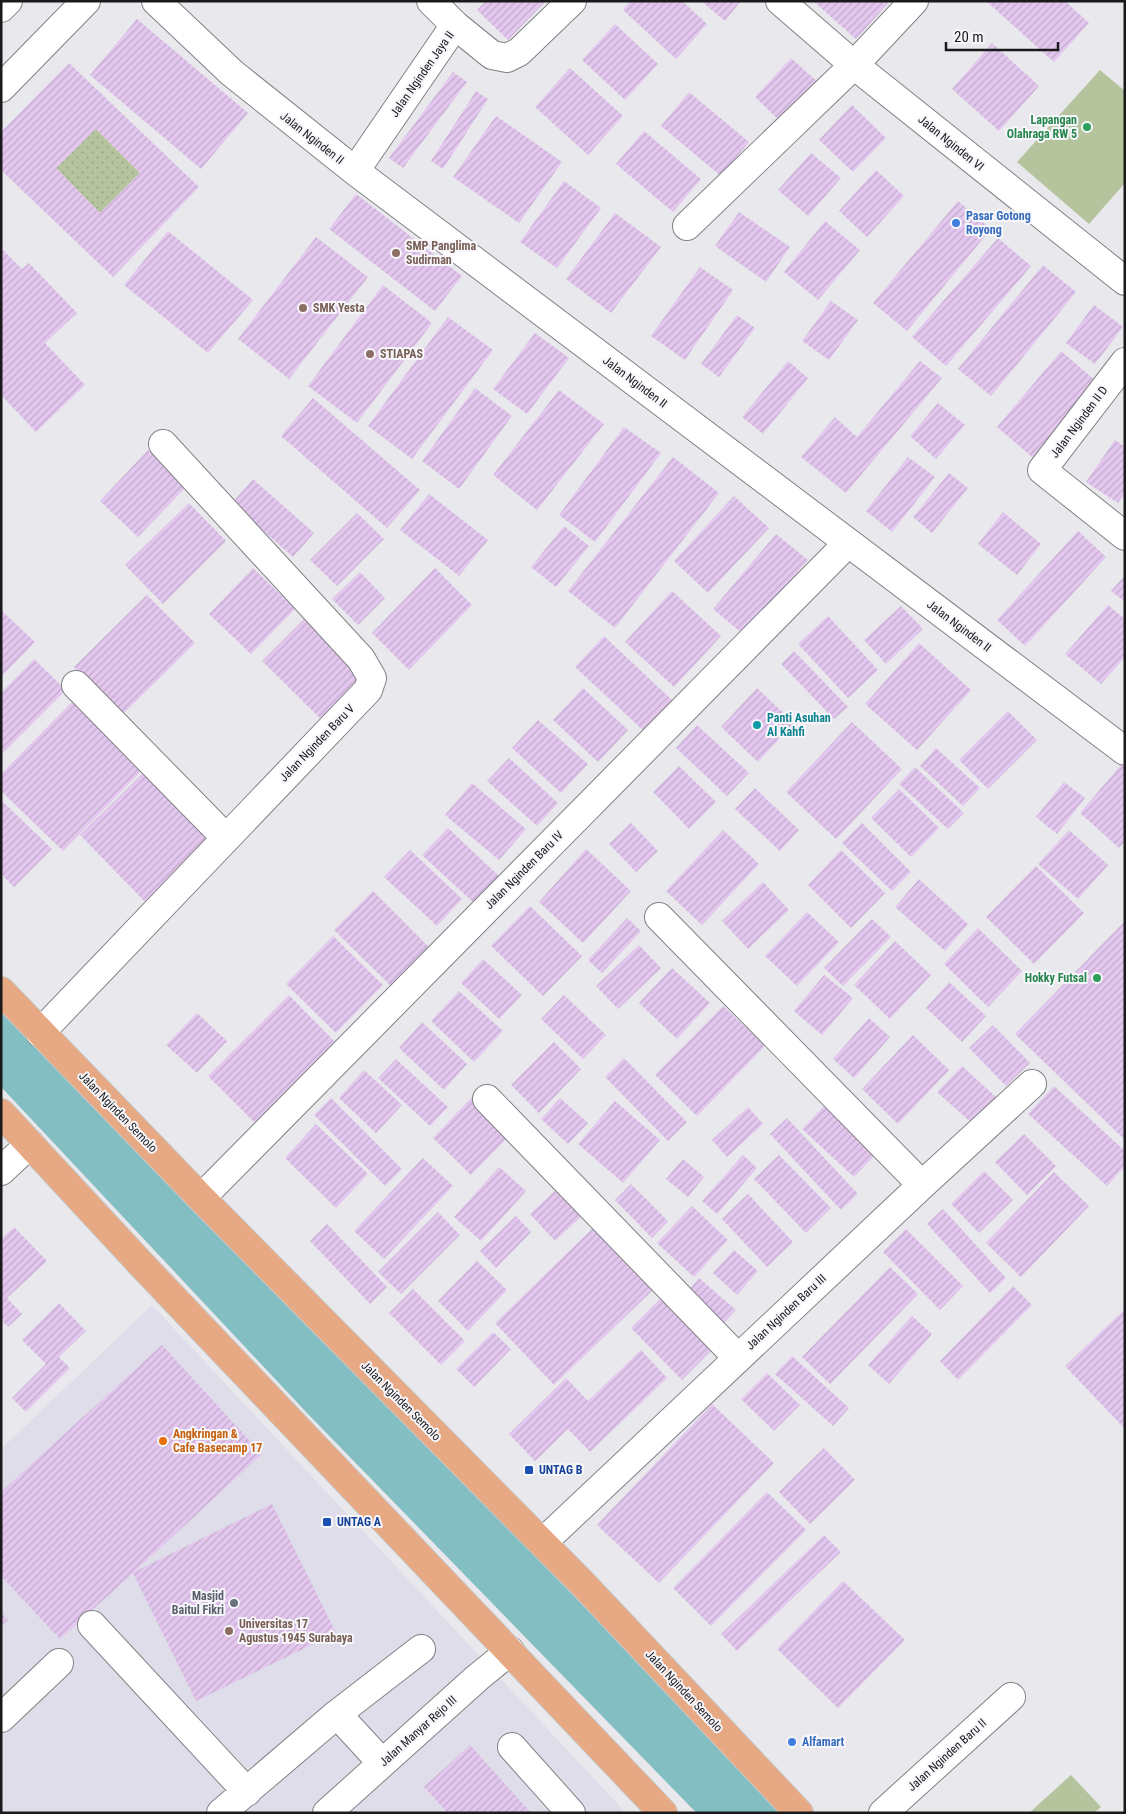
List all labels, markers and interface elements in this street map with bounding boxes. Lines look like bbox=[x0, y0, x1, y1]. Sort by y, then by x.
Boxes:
scale bar bbox=[946, 20, 1058, 52]
street label: Jalan Nginden Jaya II bbox=[387, 28, 457, 120]
text: 20 m bbox=[954, 28, 984, 46]
street label: Jalan Nginden II bbox=[277, 109, 347, 167]
street label: Jalan Nginden VI bbox=[915, 112, 987, 174]
place label: Lapangan Olahraga RW 5 bbox=[1007, 113, 1077, 141]
marker: Lapangan Olahraga RW 5 bbox=[1081, 121, 1093, 133]
place label: Pasar Gotong Royong bbox=[966, 209, 1031, 237]
marker: Pasar Gotong Royong bbox=[950, 217, 962, 229]
place label: SMP Panglima Sudirman bbox=[406, 239, 476, 267]
marker: SMP Panglima Sudirman bbox=[390, 247, 402, 259]
place label: SMK Yesta bbox=[313, 301, 365, 315]
marker: SMK Yesta bbox=[297, 302, 309, 314]
place label: STIAPAS bbox=[380, 347, 423, 361]
marker: STIAPAS bbox=[364, 348, 376, 360]
street label: Jalan Nginden II bbox=[600, 353, 670, 411]
street label: Jalan Nginden II D bbox=[1047, 383, 1111, 461]
street label: Jalan Nginden II bbox=[924, 597, 994, 655]
street label: Jalan Nginden Baru V bbox=[277, 701, 358, 785]
place label: Panti Asuhan Al Kahfi bbox=[767, 711, 831, 739]
marker: Panti Asuhan Al Kahfi bbox=[751, 719, 763, 731]
street label: Jalan Nginden Baru IV bbox=[482, 828, 566, 912]
place label: Hokky Futsal bbox=[1025, 971, 1087, 985]
marker: Hokky Futsal bbox=[1091, 972, 1103, 984]
street label: Jalan Nginden Semolo bbox=[76, 1069, 160, 1155]
street label: Jalan Nginden Baru III bbox=[743, 1271, 829, 1353]
street label: Jalan Nginden Semolo bbox=[358, 1358, 444, 1444]
place label: Angkringan & Cafe Basecamp 17 bbox=[173, 1427, 262, 1455]
marker: Angkringan & Cafe Basecamp 17 bbox=[157, 1435, 169, 1447]
place label: UNTAG B bbox=[539, 1463, 583, 1477]
marker: UNTAG B bbox=[523, 1464, 535, 1476]
place label: UNTAG A bbox=[337, 1515, 382, 1529]
marker: UNTAG A bbox=[321, 1516, 333, 1528]
place label: Masjid Baitul Fikri bbox=[172, 1589, 224, 1617]
marker: Masjid Baitul Fikri bbox=[228, 1597, 240, 1609]
place label: Universitas 17 Agustus 1945 Surabaya bbox=[239, 1617, 353, 1645]
marker: Universitas 17 Agustus 1945 Surabaya bbox=[223, 1625, 235, 1637]
street label: Jalan Nginden Semolo bbox=[643, 1647, 725, 1735]
street label: Jalan Manyar Rejo III bbox=[377, 1693, 459, 1769]
street label: Jalan Nginden Baru II bbox=[905, 1716, 989, 1794]
place label: Alfamart bbox=[802, 1735, 845, 1749]
marker: Alfamart bbox=[786, 1736, 798, 1748]

